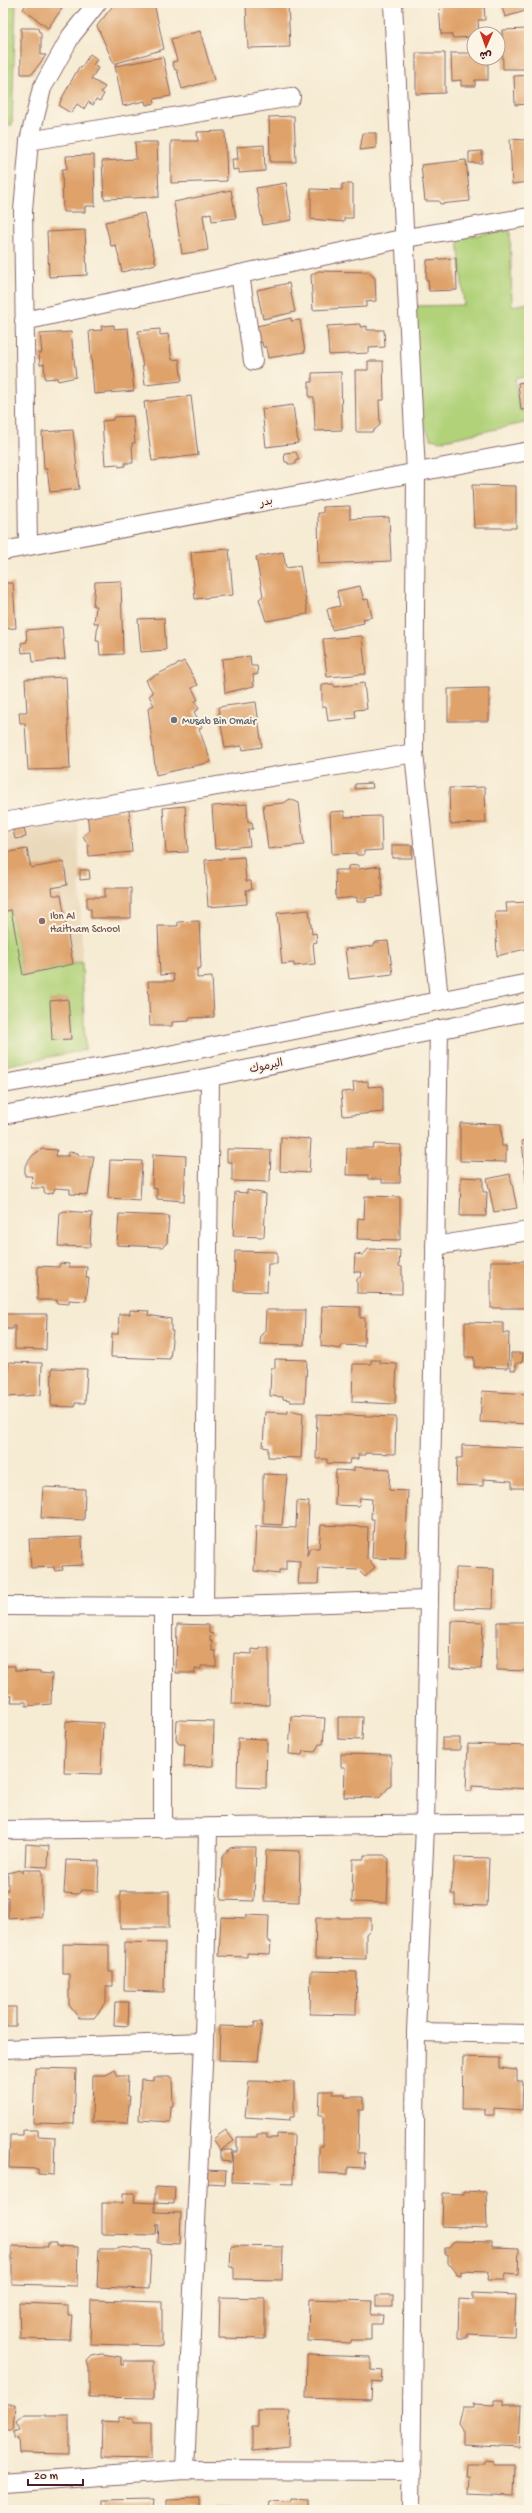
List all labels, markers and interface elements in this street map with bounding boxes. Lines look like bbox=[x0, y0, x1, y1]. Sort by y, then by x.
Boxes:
north arrow bbox=[466, 26, 506, 66]
text: ش bbox=[479, 48, 492, 60]
street label: بدر bbox=[258, 496, 274, 510]
marker: Musab Bin Omair bbox=[169, 715, 179, 725]
place label: Musab Bin Omair bbox=[182, 716, 257, 728]
place label: Ibn Al Haitham School bbox=[50, 911, 121, 936]
marker: Ibn Al Haitham School bbox=[37, 916, 47, 926]
street label: اليرموك bbox=[248, 1057, 284, 1076]
scale bar bbox=[28, 2461, 83, 2487]
text: 20 m bbox=[34, 2470, 59, 2484]

